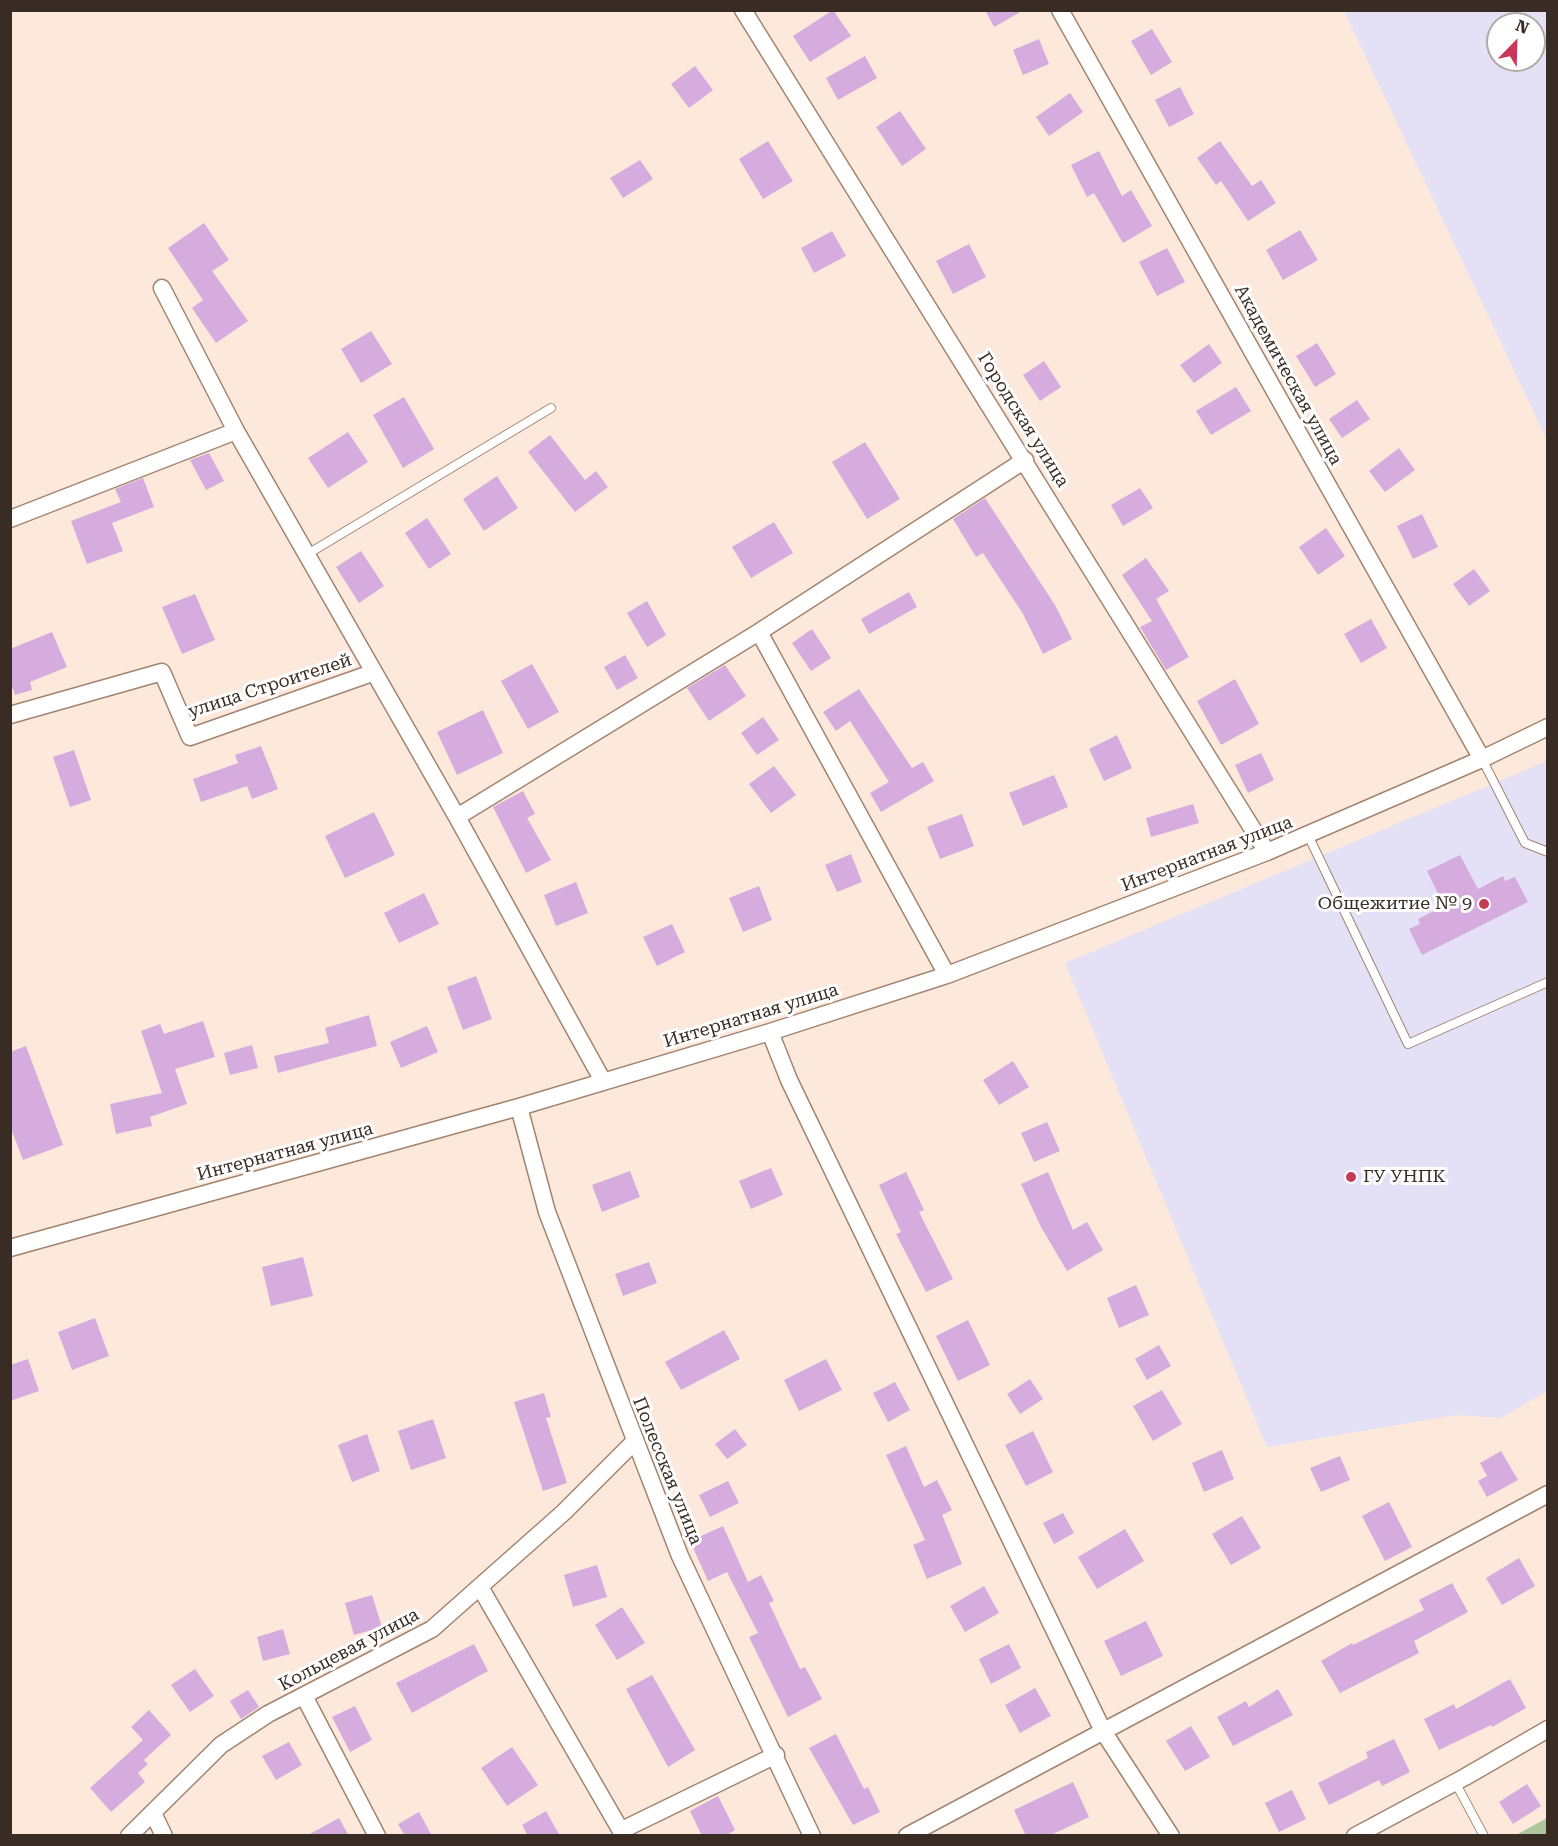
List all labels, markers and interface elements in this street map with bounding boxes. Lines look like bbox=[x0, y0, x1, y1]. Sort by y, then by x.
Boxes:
north arrow bbox=[1486, 12, 1546, 72]
text: N bbox=[1513, 16, 1532, 38]
street label: Академическая улица bbox=[1229, 281, 1347, 469]
street label: Городская улица bbox=[973, 349, 1073, 491]
street label: улица Строителей bbox=[185, 649, 355, 723]
street label: Интернатная улица bbox=[1118, 811, 1296, 897]
place label: Общежитие № 9 bbox=[1318, 893, 1472, 915]
marker: Общежитие № 9 bbox=[1477, 897, 1491, 911]
street label: Интернатная улица bbox=[661, 979, 841, 1053]
street label: Интернатная улица bbox=[195, 1118, 375, 1186]
place label: ГУ УНПК bbox=[1363, 1166, 1446, 1188]
marker: ГУ УНПК bbox=[1344, 1170, 1358, 1184]
street label: Полесская улица bbox=[627, 1394, 707, 1548]
street label: Кольцевая улица bbox=[275, 1604, 423, 1696]

